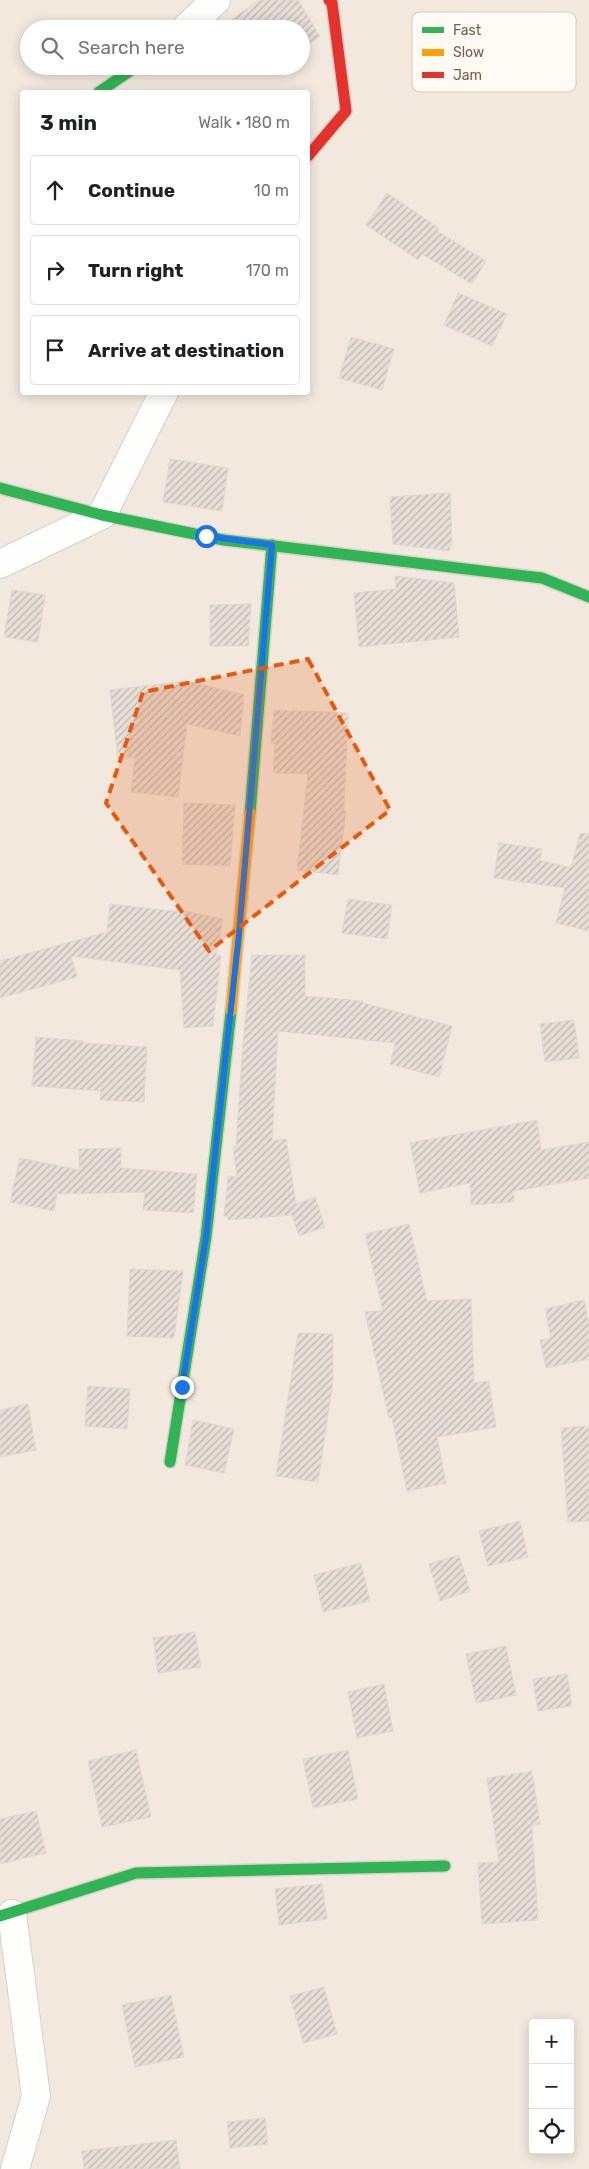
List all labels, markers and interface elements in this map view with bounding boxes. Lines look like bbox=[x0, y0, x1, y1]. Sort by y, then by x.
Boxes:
legend bbox=[412, 12, 576, 92]
search box bbox=[20, 20, 310, 75]
text: Fast bbox=[453, 22, 482, 39]
icon: search bbox=[38, 34, 66, 62]
text: Search here bbox=[78, 36, 185, 59]
text: Slow bbox=[453, 44, 484, 61]
text: Jam bbox=[453, 67, 482, 84]
text: 3 min bbox=[40, 110, 97, 135]
text: Walk · 180 m bbox=[198, 113, 290, 132]
icon: ahead bbox=[41, 176, 69, 204]
text: Continue bbox=[88, 179, 175, 202]
text: 10 m bbox=[254, 181, 289, 200]
icon: right bbox=[41, 256, 69, 284]
text: Turn right bbox=[88, 259, 183, 282]
text: 170 m bbox=[246, 261, 289, 280]
icon: arrive bbox=[41, 336, 69, 364]
text: Arrive at destination bbox=[88, 339, 284, 362]
route start bbox=[195, 525, 218, 548]
route end bbox=[171, 1376, 194, 1399]
map controls bbox=[529, 2019, 574, 2154]
button: + bbox=[529, 2019, 574, 2064]
button: − bbox=[529, 2064, 574, 2109]
button: locate bbox=[529, 2109, 574, 2154]

